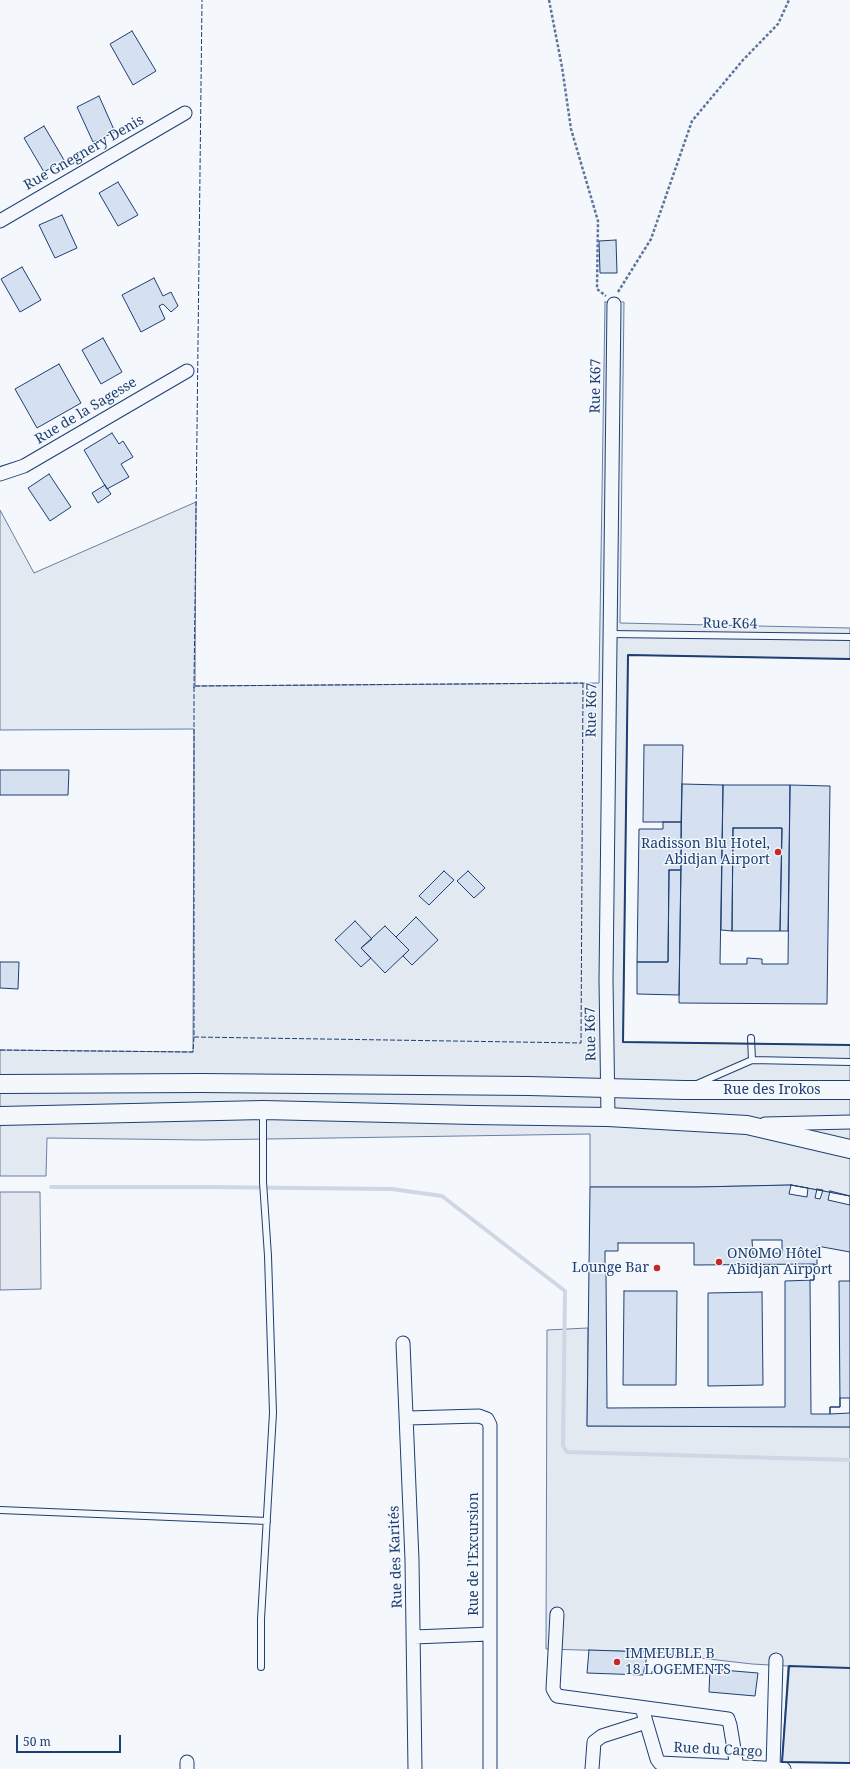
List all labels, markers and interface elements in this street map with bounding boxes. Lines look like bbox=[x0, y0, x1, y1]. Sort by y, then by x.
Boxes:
street label: Rue Gnegnery Denis bbox=[21, 112, 147, 194]
street label: Rue K67 bbox=[587, 359, 605, 413]
street label: Rue de la Sagesse bbox=[32, 374, 140, 448]
street label: Rue K64 bbox=[703, 615, 757, 633]
street label: Rue K67 bbox=[583, 683, 601, 737]
place label: Radisson Blu Hotel, Abidjan Airport bbox=[641, 836, 770, 868]
marker: Radisson Blu Hotel, Abidjan Airport bbox=[773, 847, 783, 857]
street label: Rue K67 bbox=[582, 1007, 600, 1061]
street label: Rue des Irokos bbox=[723, 1082, 821, 1098]
place label: ONOMO Hôtel Abidjan Airport bbox=[727, 1246, 832, 1278]
marker: ONOMO Hôtel Abidjan Airport bbox=[714, 1257, 724, 1267]
place label: Lounge Bar bbox=[572, 1260, 649, 1276]
marker: Lounge Bar bbox=[652, 1263, 662, 1273]
street label: Rue de l'Excursion bbox=[466, 1492, 482, 1616]
street label: Rue des Karités bbox=[386, 1505, 406, 1609]
place label: IMMEUBLE B 18 LOGEMENTS bbox=[625, 1646, 731, 1678]
marker: IMMEUBLE B 18 LOGEMENTS bbox=[612, 1657, 622, 1667]
scale bar bbox=[18, 1727, 123, 1753]
text: 50 m bbox=[23, 1733, 51, 1750]
street label: Rue du Cargo bbox=[673, 1739, 763, 1761]

